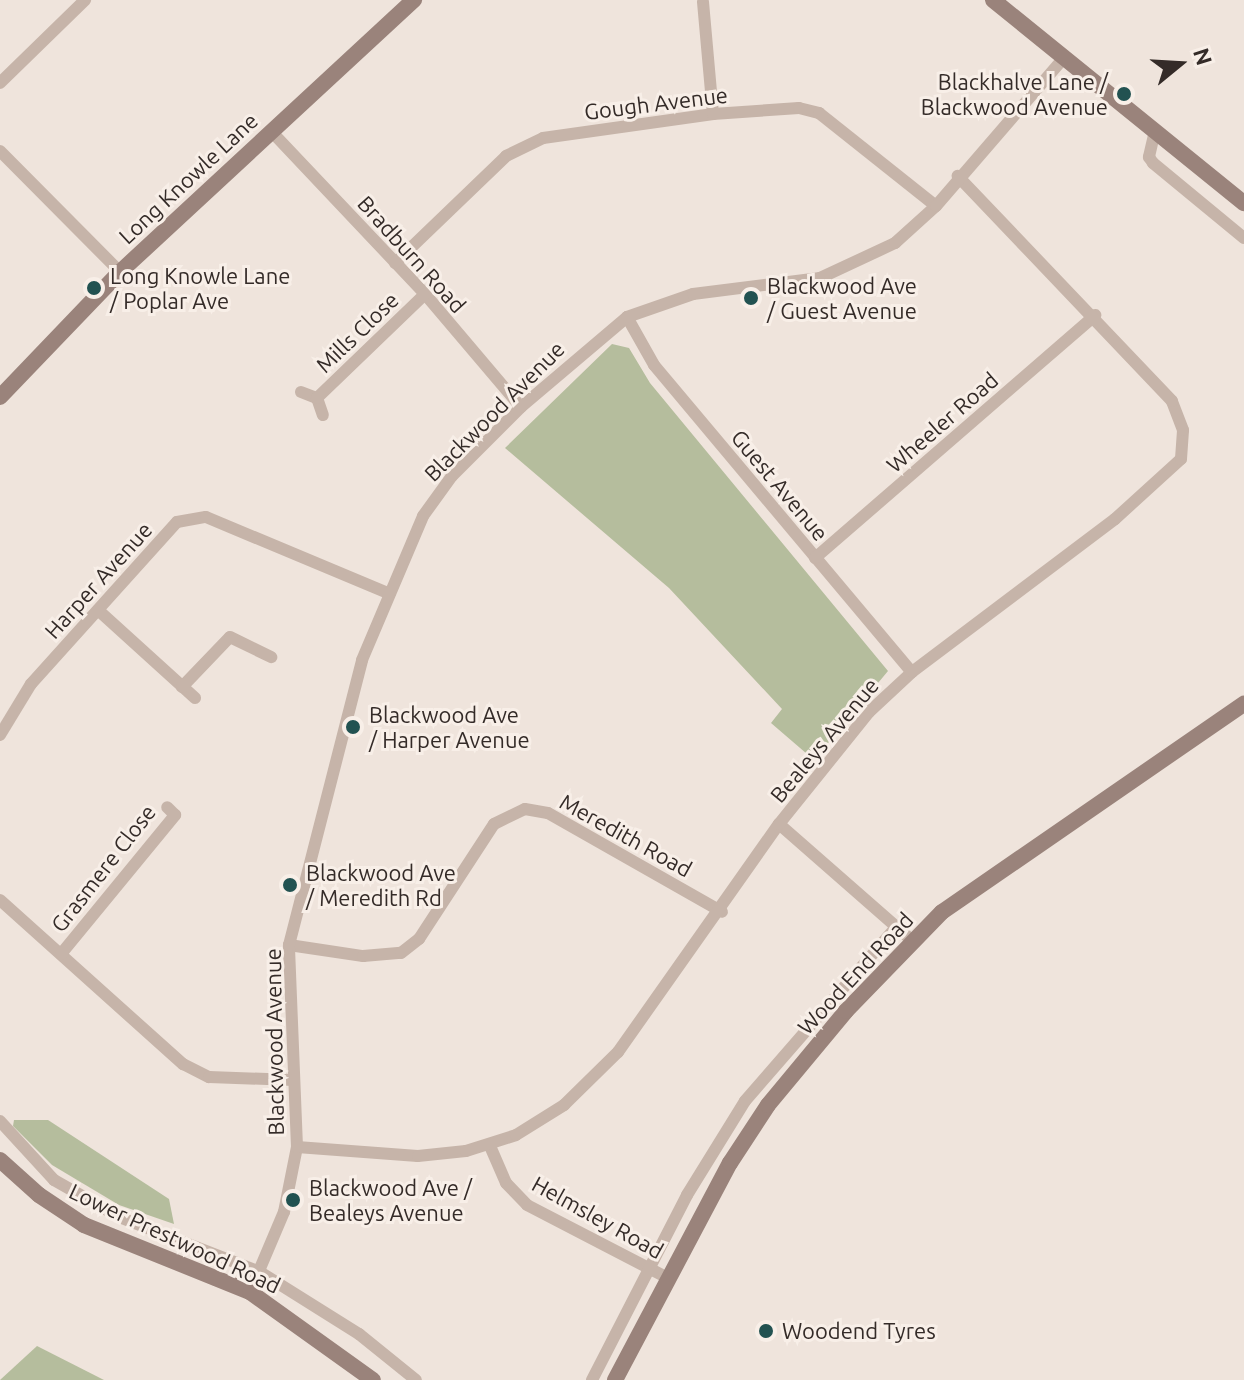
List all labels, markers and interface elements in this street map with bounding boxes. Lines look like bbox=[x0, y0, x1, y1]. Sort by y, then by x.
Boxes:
north arrow bbox=[1140, 24, 1220, 104]
text: N bbox=[1189, 45, 1218, 68]
place label: Blackhalve Lane / Blackwood Avenue bbox=[921, 68, 1108, 120]
street label: Gough Avenue bbox=[583, 81, 729, 125]
marker: Blackhalve Lane / Blackwood Avenue bbox=[1115, 85, 1133, 103]
street label: Long Knowle Lane bbox=[113, 107, 263, 249]
street label: Bradburn Road bbox=[352, 190, 472, 318]
place label: Long Knowle Lane / Poplar Ave bbox=[110, 262, 290, 314]
place label: Blackwood Ave / Guest Avenue bbox=[767, 272, 917, 324]
marker: Long Knowle Lane / Poplar Ave bbox=[85, 279, 103, 297]
street label: Mills Close bbox=[310, 286, 404, 378]
marker: Blackwood Ave / Guest Avenue bbox=[742, 289, 760, 307]
street label: Blackwood Avenue bbox=[418, 335, 570, 487]
street label: Wheeler Road bbox=[881, 366, 1003, 478]
street label: Guest Avenue bbox=[726, 424, 834, 546]
street label: Harper Avenue bbox=[39, 516, 157, 644]
street label: Bealeys Avenue bbox=[764, 672, 884, 808]
place label: Blackwood Ave / Harper Avenue bbox=[369, 701, 530, 752]
marker: Blackwood Ave / Harper Avenue bbox=[344, 718, 362, 736]
street label: Meredith Road bbox=[555, 788, 697, 882]
street label: Grasmere Close bbox=[45, 799, 161, 937]
place label: Blackwood Ave / Meredith Rd bbox=[306, 859, 456, 910]
marker: Blackwood Ave / Meredith Rd bbox=[281, 876, 299, 894]
street label: Wood End Road bbox=[792, 907, 918, 1039]
street label: Blackwood Avenue bbox=[259, 948, 289, 1136]
street label: Helmsley Road bbox=[528, 1170, 668, 1264]
place label: Blackwood Ave / Bealeys Avenue bbox=[309, 1174, 472, 1226]
street label: Lower Prestwood Road bbox=[65, 1177, 285, 1299]
marker: Blackwood Ave / Bealeys Avenue bbox=[284, 1191, 302, 1209]
place label: Woodend Tyres bbox=[782, 1318, 936, 1344]
marker: Woodend Tyres bbox=[757, 1322, 775, 1340]

